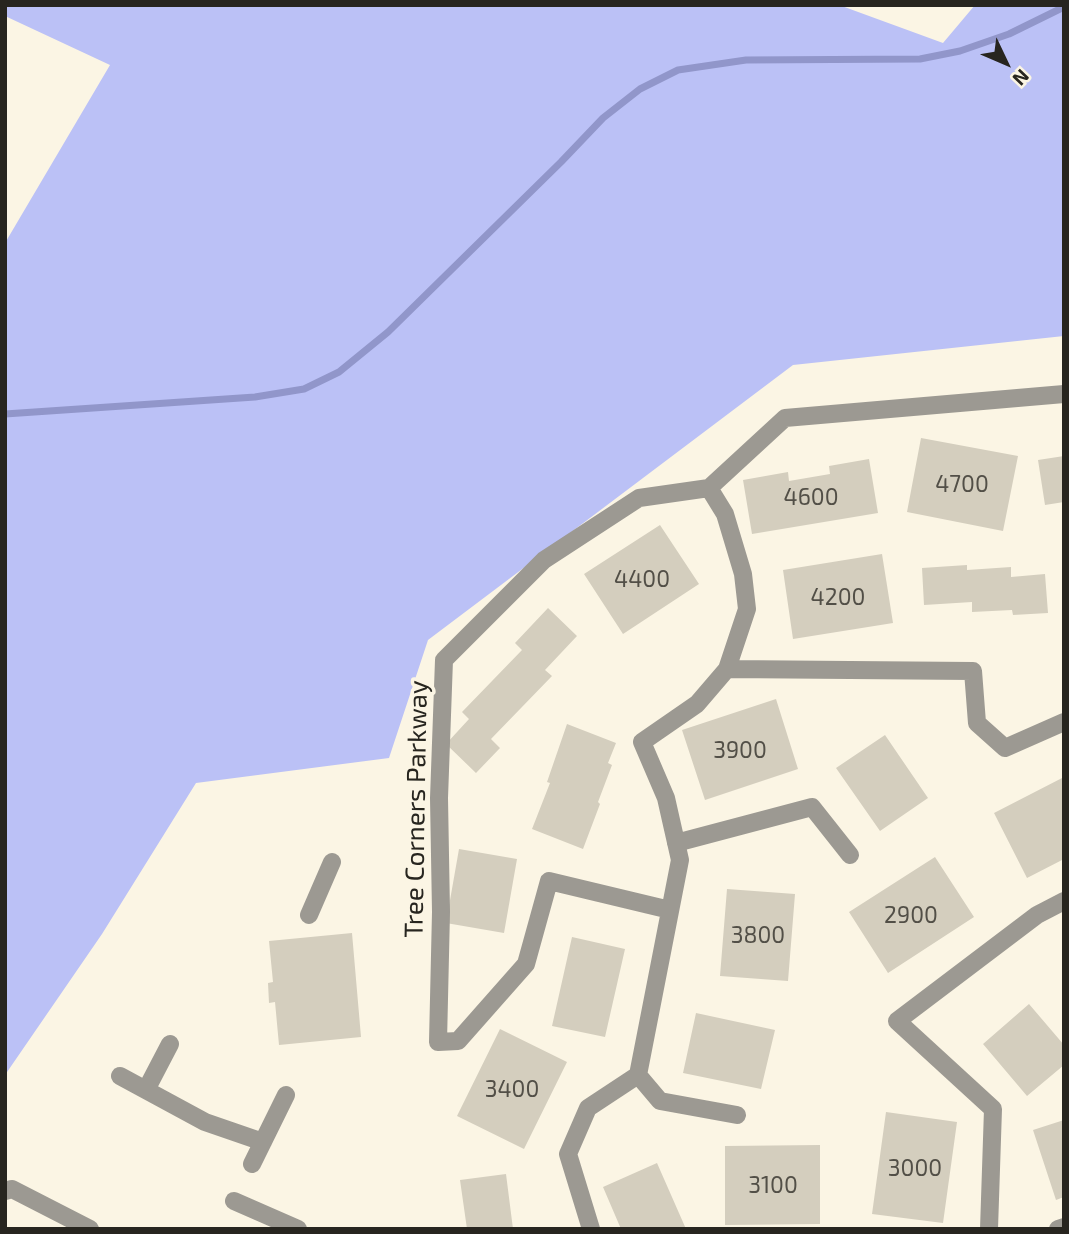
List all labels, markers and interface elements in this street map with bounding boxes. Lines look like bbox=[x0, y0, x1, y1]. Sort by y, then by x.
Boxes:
north arrow bbox=[971, 28, 1041, 98]
text: N bbox=[1008, 65, 1035, 91]
house number: 4700 bbox=[935, 470, 989, 498]
house number: 4600 bbox=[783, 483, 839, 511]
house number: 4400 bbox=[614, 565, 670, 593]
house number: 4200 bbox=[811, 583, 865, 611]
street label: Tree Corners Parkway bbox=[398, 680, 434, 938]
house number: 3900 bbox=[713, 736, 767, 764]
house number: 2900 bbox=[884, 901, 938, 929]
house number: 3800 bbox=[731, 921, 785, 949]
house number: 3400 bbox=[485, 1075, 539, 1103]
house number: 3000 bbox=[888, 1154, 942, 1182]
house number: 3100 bbox=[748, 1171, 798, 1199]

